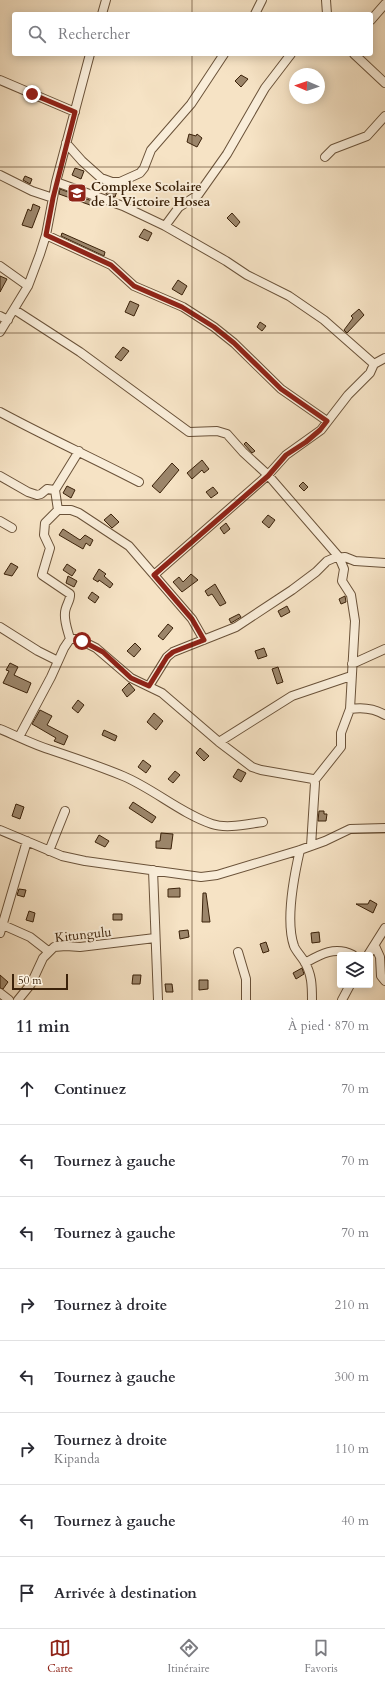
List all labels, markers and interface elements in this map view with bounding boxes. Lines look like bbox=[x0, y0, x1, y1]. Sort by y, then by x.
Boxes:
search box bbox=[12, 12, 373, 56]
icon: search bbox=[26, 23, 48, 45]
text: Rechercher bbox=[58, 24, 130, 44]
north arrow bbox=[289, 68, 325, 104]
route end bbox=[23, 85, 41, 103]
place label: Complexe Scolaire de la Victoire Hosea bbox=[91, 178, 211, 211]
school or university icon: Complexe Scolaire de la Victoire Hosea bbox=[66, 182, 88, 204]
route start bbox=[73, 632, 91, 650]
street label: Kitungulu bbox=[54, 923, 112, 947]
map controls bbox=[337, 952, 373, 988]
button: layers bbox=[337, 952, 373, 988]
scale bar bbox=[12, 972, 68, 991]
text: 50 m bbox=[18, 973, 42, 988]
text: 11 min bbox=[16, 1015, 70, 1038]
text: À pied · 870 m bbox=[288, 1017, 369, 1035]
icon: ahead bbox=[16, 1078, 38, 1100]
text: Continuez bbox=[54, 1079, 126, 1099]
text: 70 m bbox=[341, 1080, 369, 1098]
icon: left bbox=[16, 1150, 38, 1172]
text: Tournez à gauche bbox=[54, 1151, 176, 1171]
text: 70 m bbox=[341, 1152, 369, 1170]
icon: left bbox=[16, 1222, 38, 1244]
text: Tournez à gauche bbox=[54, 1223, 176, 1243]
text: 70 m bbox=[341, 1224, 369, 1242]
icon: right bbox=[16, 1294, 38, 1316]
text: Tournez à droite bbox=[54, 1295, 167, 1315]
text: 210 m bbox=[335, 1296, 369, 1314]
icon: left bbox=[16, 1366, 38, 1388]
text: Tournez à gauche bbox=[54, 1367, 176, 1387]
text: 300 m bbox=[335, 1368, 369, 1386]
text: Tournez à droite bbox=[54, 1430, 167, 1450]
icon: right bbox=[16, 1438, 38, 1460]
text: 110 m bbox=[335, 1440, 369, 1458]
text: Kipanda bbox=[54, 1450, 100, 1468]
icon: left bbox=[16, 1510, 38, 1532]
text: Tournez à gauche bbox=[54, 1511, 176, 1531]
text: 40 m bbox=[341, 1512, 369, 1530]
icon: arrive bbox=[16, 1582, 38, 1604]
text: Arrivée à destination bbox=[54, 1583, 197, 1603]
tab: Carte bbox=[47, 1637, 73, 1676]
tab: Itinéraire bbox=[167, 1637, 210, 1676]
tab: Favoris bbox=[304, 1637, 338, 1676]

